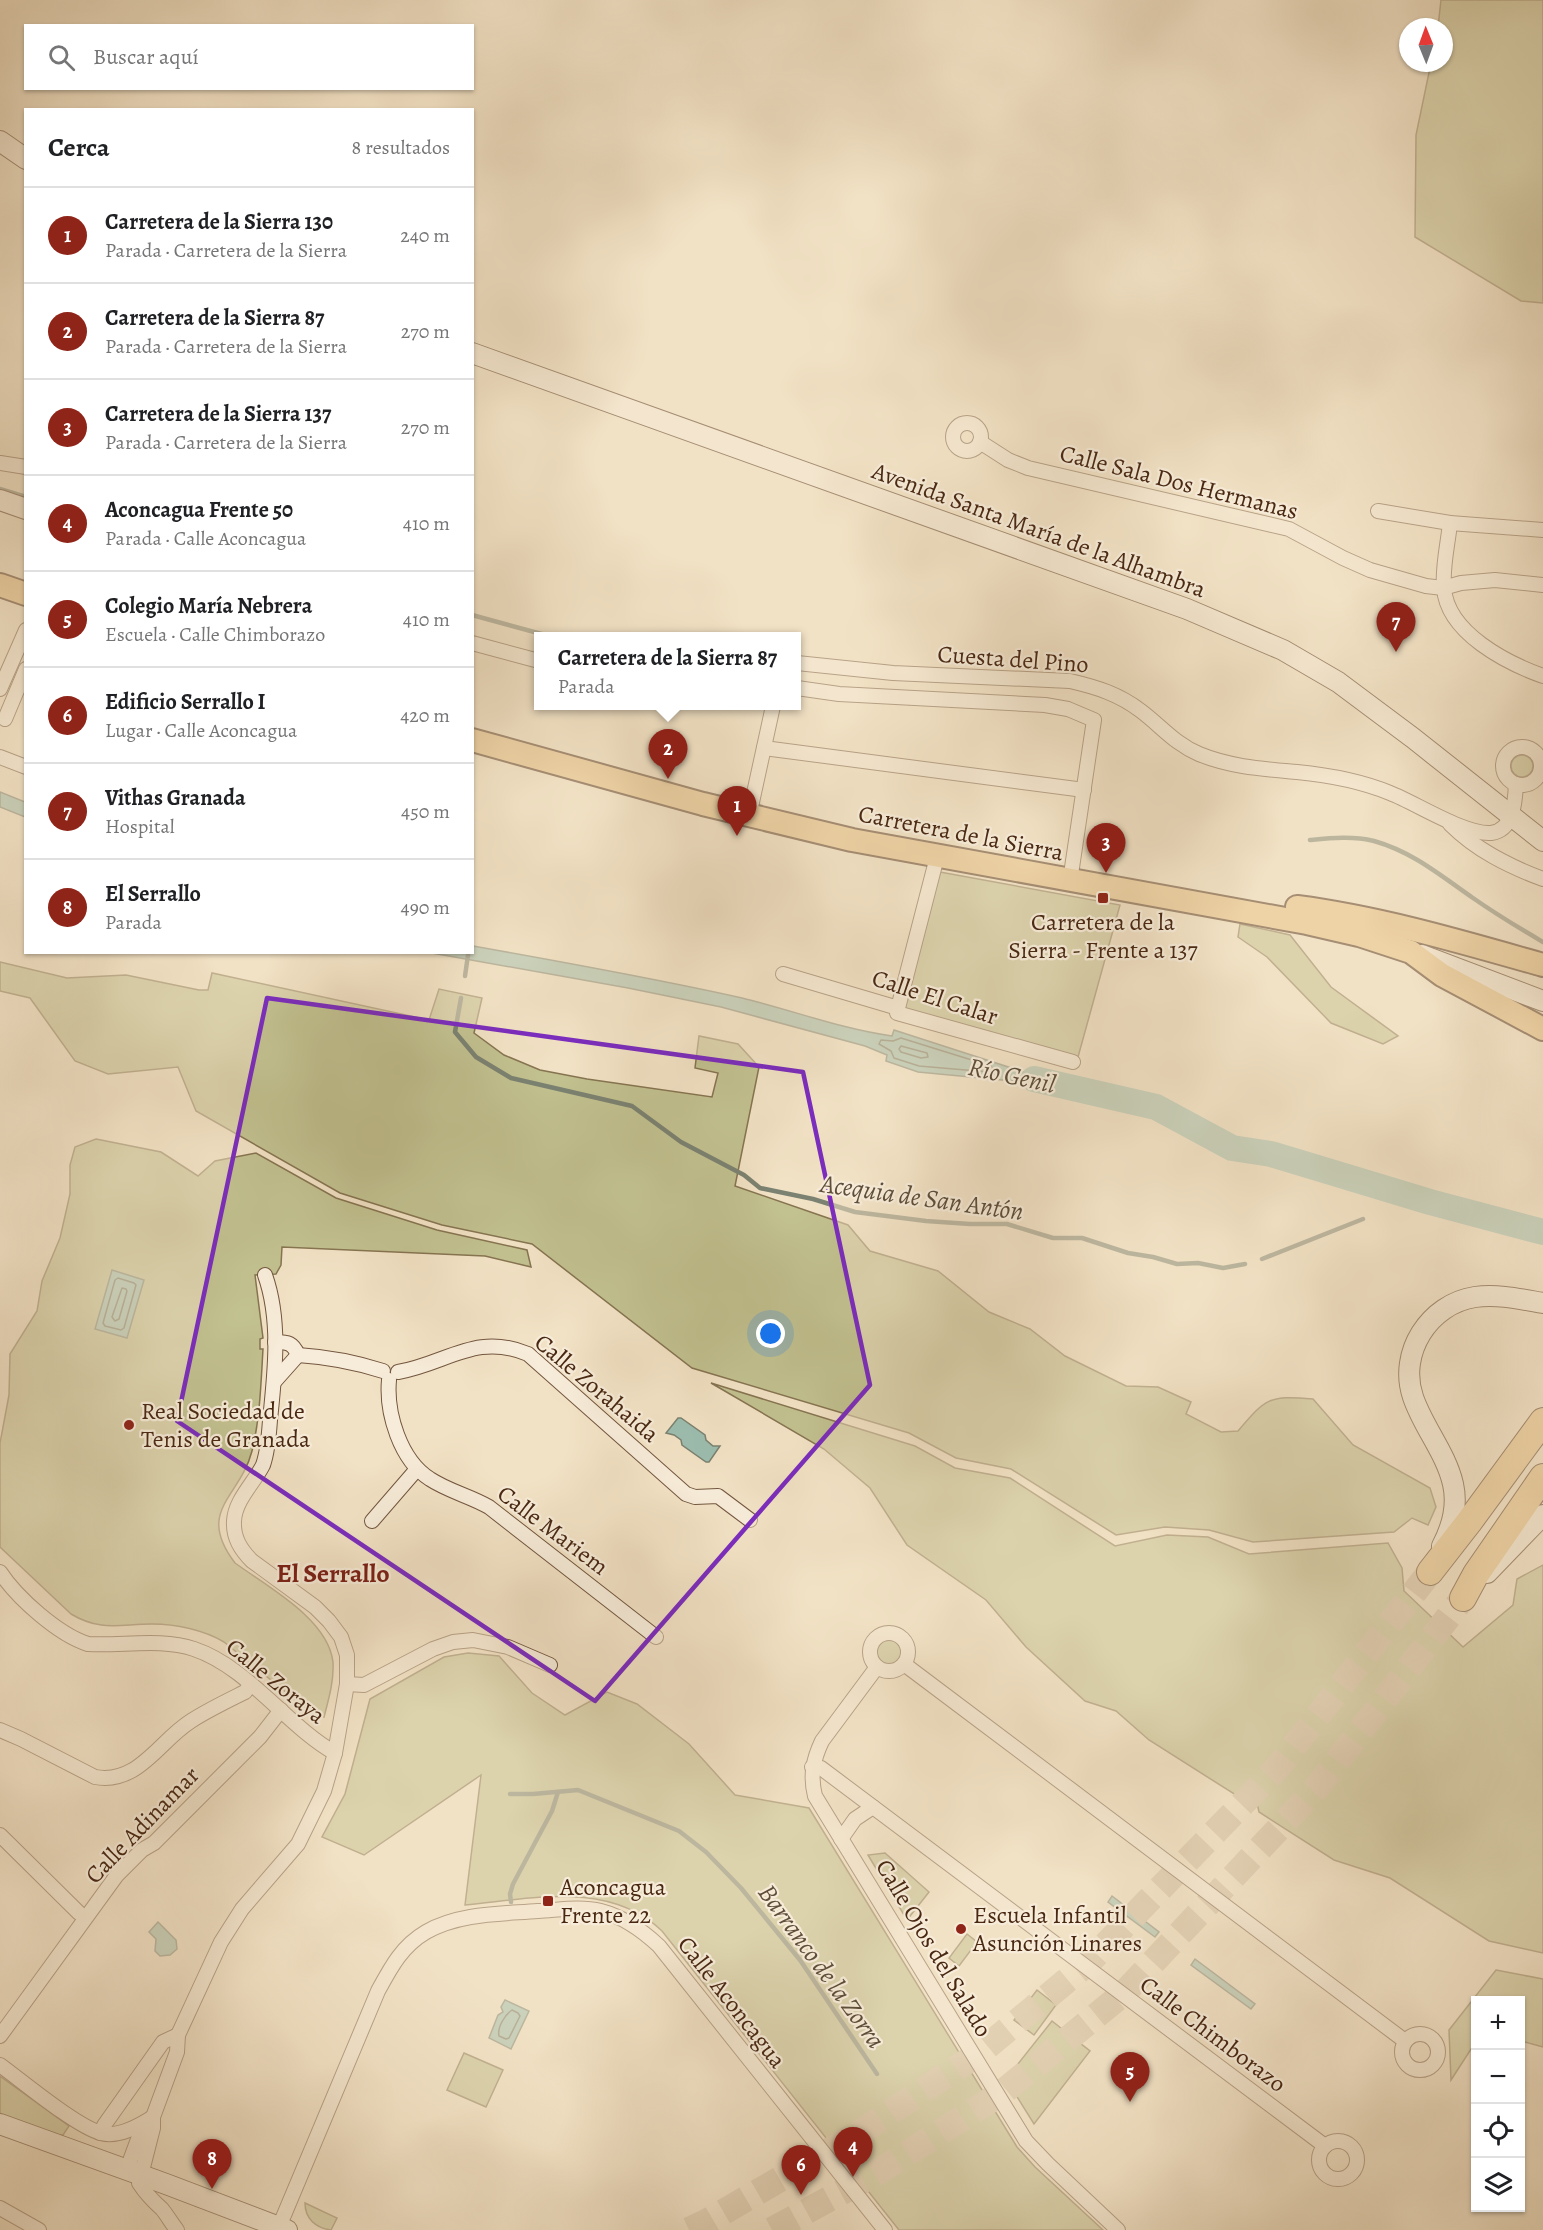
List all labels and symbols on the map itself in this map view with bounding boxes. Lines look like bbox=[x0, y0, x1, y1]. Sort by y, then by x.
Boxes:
north arrow bbox=[1399, 18, 1453, 72]
street label: Calle Sala Dos Hermanas bbox=[1056, 437, 1302, 527]
street label: Avenida Santa María de la Alhambra bbox=[867, 454, 1211, 606]
pin: 7 bbox=[1376, 602, 1416, 652]
street label: Cuesta del Pino bbox=[936, 638, 1090, 680]
pin: 2 bbox=[648, 730, 688, 779]
pin: 1 bbox=[718, 786, 756, 836]
street label: Carretera de la Sierra bbox=[856, 797, 1067, 869]
pin: 3 bbox=[1086, 824, 1126, 873]
marker: Carretera de la Sierra - Frente a 137 bbox=[1096, 891, 1110, 905]
place label: Carretera de la Sierra - Frente a 137 bbox=[1008, 906, 1199, 966]
street label: Calle El Calar bbox=[868, 962, 1002, 1032]
water label: Río Genil bbox=[965, 1049, 1059, 1102]
water label: Acequia de San Antón bbox=[816, 1166, 1026, 1229]
your location bbox=[756, 1319, 785, 1348]
street label: Calle Zorahaida bbox=[528, 1326, 667, 1450]
place label: Real Sociedad de Tenis de Granada bbox=[141, 1395, 311, 1455]
marker: Real Sociedad de Tenis de Granada bbox=[122, 1418, 136, 1432]
street label: Calle Mariem bbox=[491, 1478, 615, 1582]
district label: El Serrallo bbox=[276, 1556, 390, 1591]
street label: Calle Zoraya bbox=[219, 1631, 333, 1732]
street label: Calle Adinamar bbox=[78, 1759, 206, 1891]
street label: Calle Ojos del Salado bbox=[868, 1853, 1000, 2043]
place label: Aconcagua Frente 22 bbox=[559, 1871, 667, 1931]
water label: Barranco de la Zorra bbox=[750, 1877, 893, 2056]
marker: Aconcagua Frente 22 bbox=[541, 1894, 555, 1908]
place label: Escuela Infantil Asunción Linares bbox=[972, 1899, 1142, 1959]
marker: Escuela Infantil Asunción Linares bbox=[954, 1922, 968, 1936]
street label: Calle Aconcagua bbox=[670, 1929, 794, 2075]
street label: Calle Chimborazo bbox=[1133, 1968, 1293, 2100]
pin: 5 bbox=[1110, 2052, 1150, 2102]
pin: 4 bbox=[834, 2128, 872, 2177]
pin: 8 bbox=[192, 2140, 232, 2189]
pin: 6 bbox=[782, 2146, 820, 2195]

